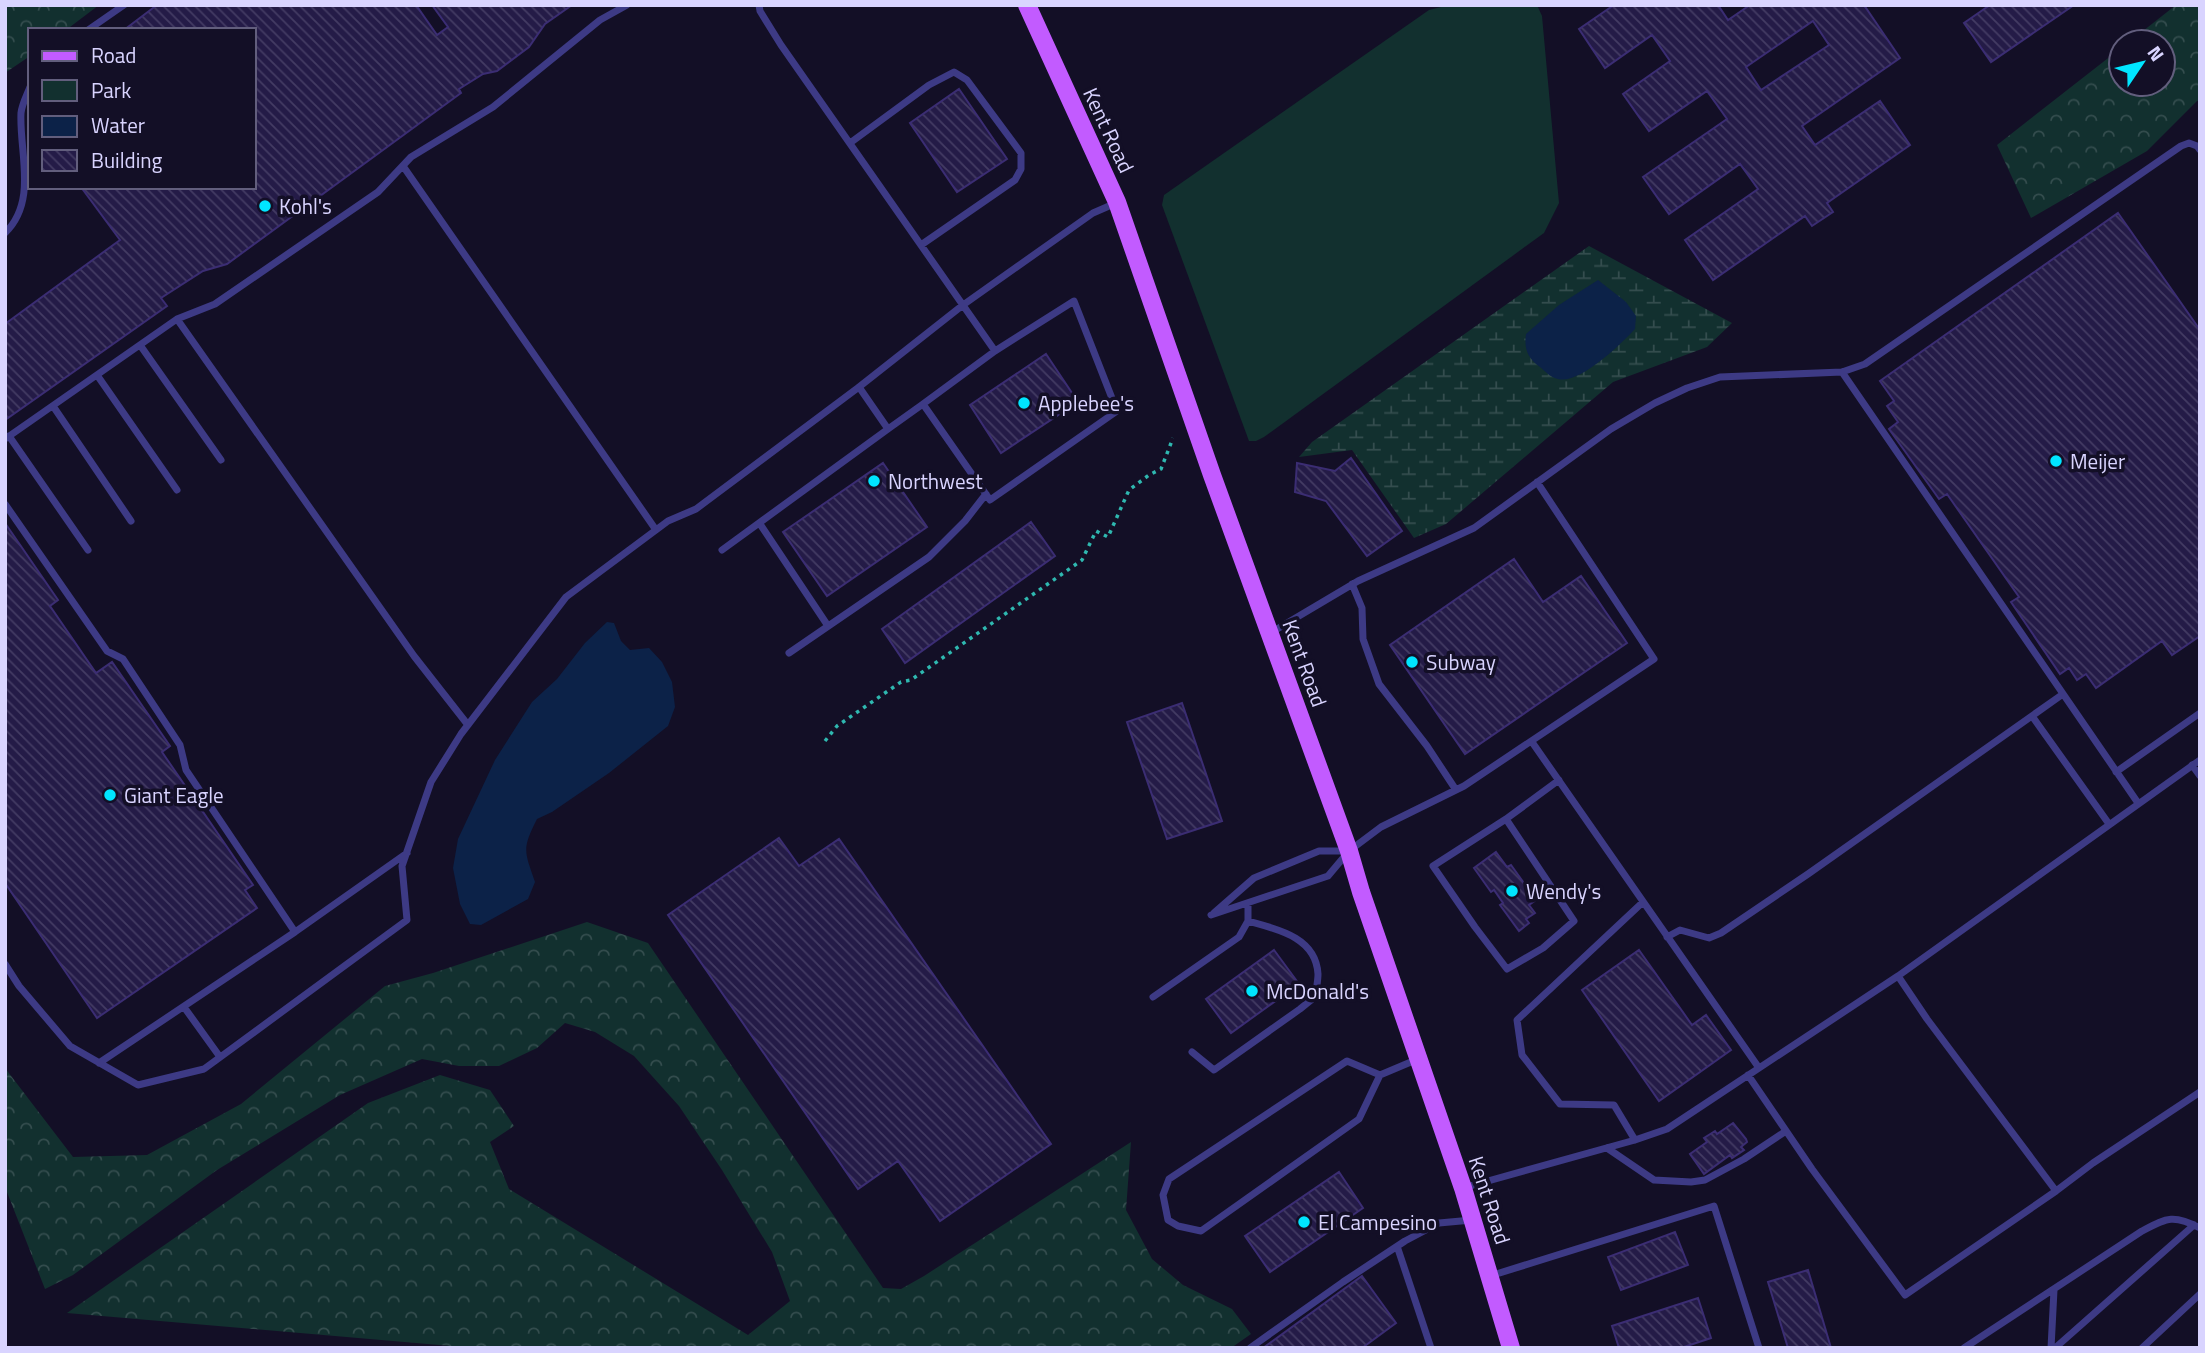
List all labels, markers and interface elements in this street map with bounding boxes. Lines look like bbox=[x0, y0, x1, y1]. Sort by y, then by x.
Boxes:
legend bbox=[28, 28, 256, 189]
north arrow bbox=[2107, 28, 2177, 98]
text: Road bbox=[91, 39, 136, 71]
text: N bbox=[2141, 39, 2172, 67]
text: Park bbox=[91, 74, 131, 106]
street label: Kent Road bbox=[1075, 82, 1143, 178]
text: Water bbox=[91, 109, 145, 141]
text: Building bbox=[91, 144, 163, 176]
place label: Kohl's bbox=[279, 190, 332, 222]
marker: Kohl's bbox=[257, 198, 273, 214]
place label: Applebee's bbox=[1038, 387, 1134, 419]
marker: Applebee's bbox=[1016, 395, 1032, 411]
place label: Meijer bbox=[2070, 445, 2125, 477]
marker: Meijer bbox=[2048, 453, 2064, 469]
place label: Northwest bbox=[888, 465, 983, 497]
marker: Northwest bbox=[866, 473, 882, 489]
street label: Kent Road bbox=[1274, 615, 1336, 711]
place label: Subway bbox=[1426, 646, 1496, 678]
marker: Subway bbox=[1404, 654, 1420, 670]
place label: Giant Eagle bbox=[124, 779, 224, 811]
marker: Giant Eagle bbox=[102, 787, 118, 803]
place label: Wendy's bbox=[1526, 875, 1601, 907]
marker: Wendy's bbox=[1504, 883, 1520, 899]
place label: McDonald's bbox=[1266, 975, 1369, 1007]
marker: McDonald's bbox=[1244, 983, 1260, 999]
street label: Kent Road bbox=[1461, 1152, 1519, 1248]
place label: El Campesino bbox=[1318, 1206, 1437, 1238]
marker: El Campesino bbox=[1296, 1214, 1312, 1230]

